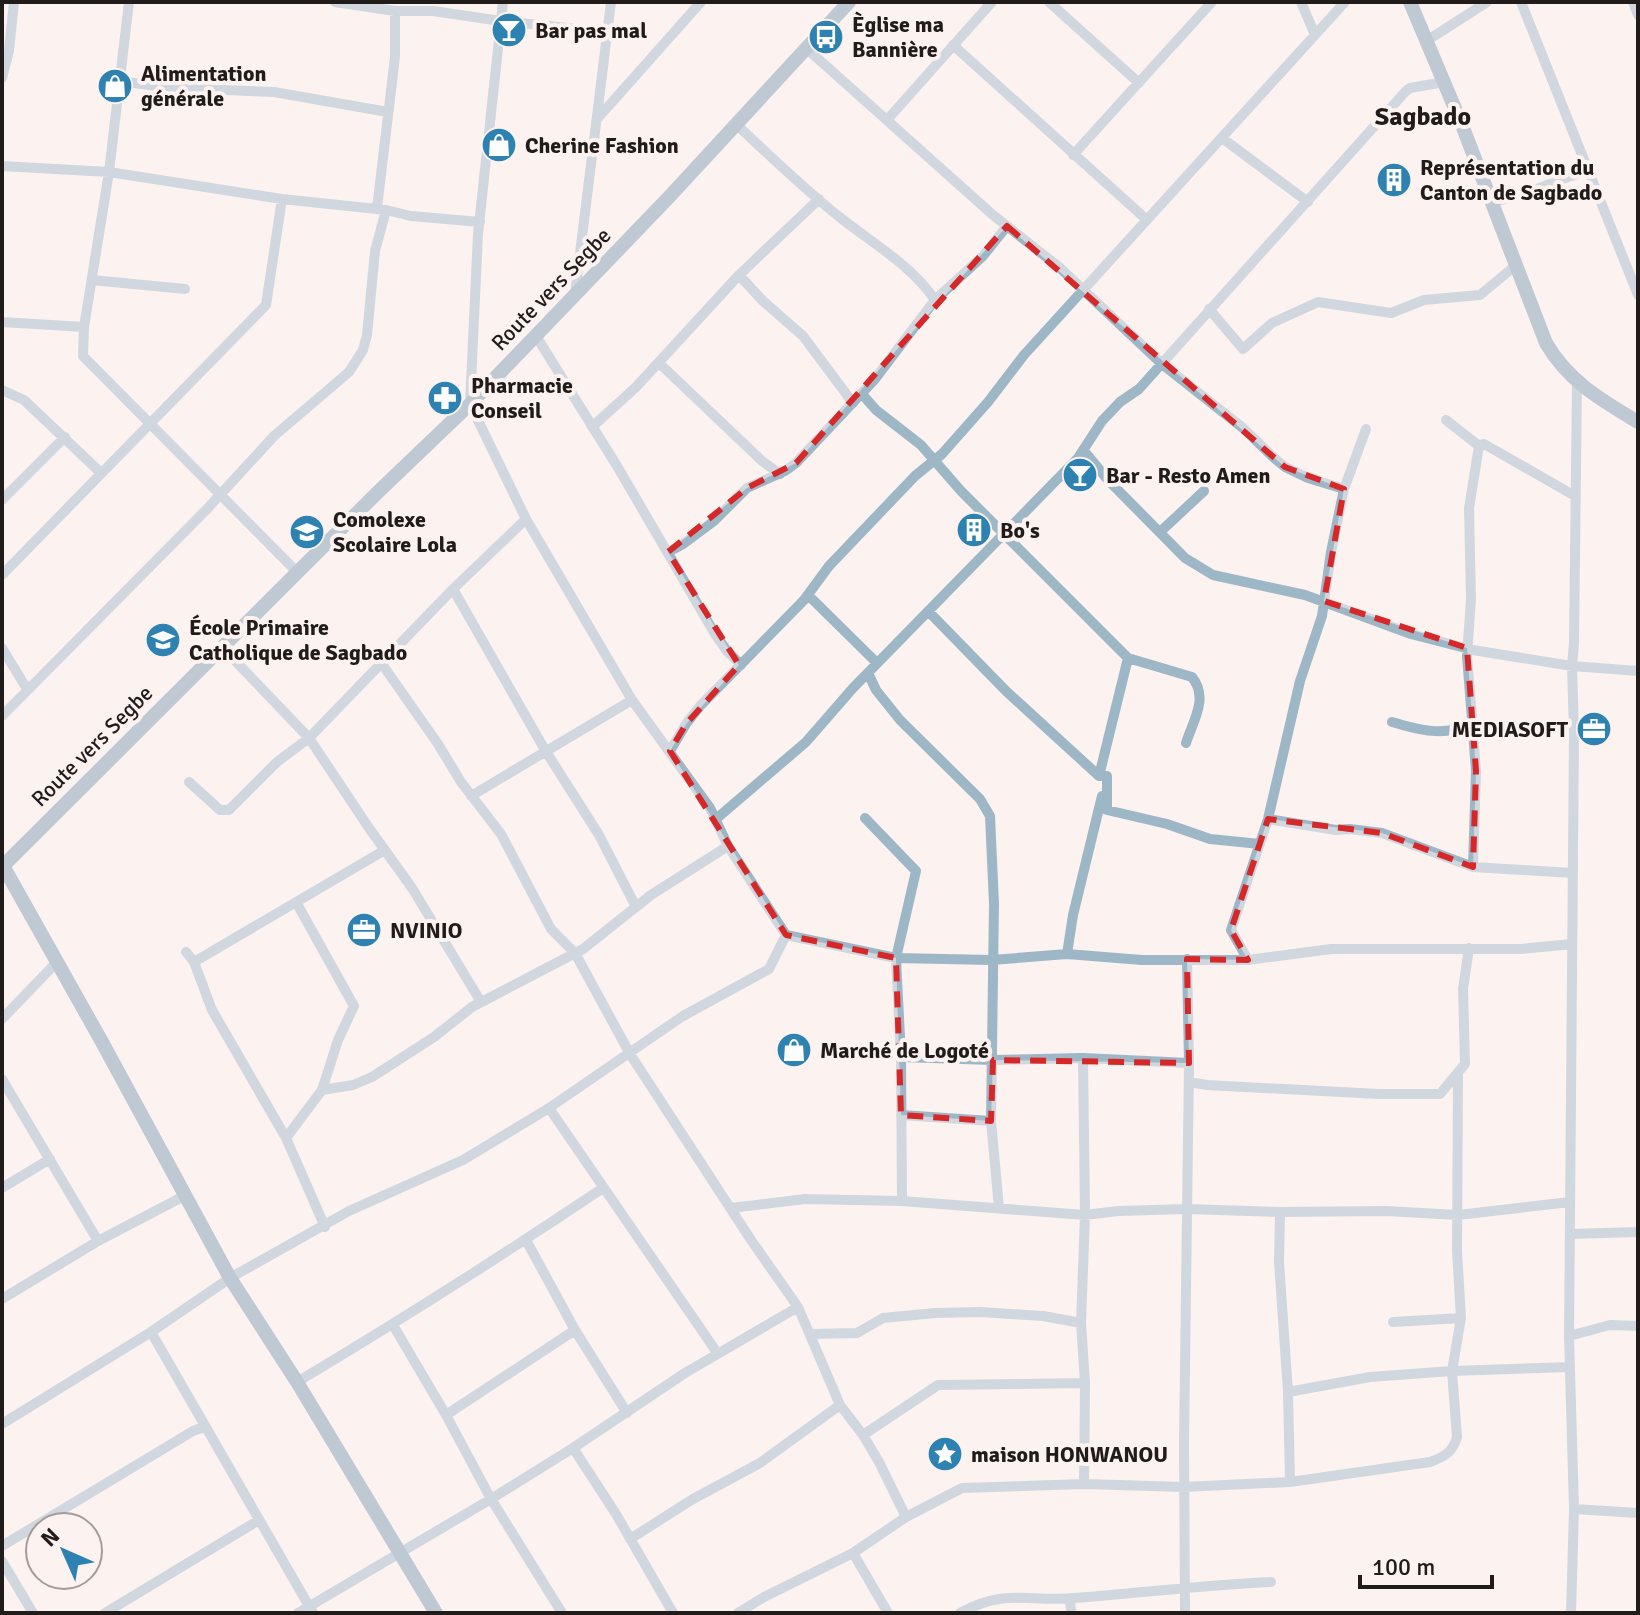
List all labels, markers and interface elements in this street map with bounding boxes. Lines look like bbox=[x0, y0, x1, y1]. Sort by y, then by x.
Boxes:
bar icon: Bar pas mal bbox=[490, 11, 528, 49]
place label: Èglise ma Bannière bbox=[852, 11, 944, 63]
place label: Bar pas mal bbox=[535, 17, 647, 44]
bus stop icon: Èglise ma Bannière bbox=[807, 18, 845, 56]
place label: Alimentation générale bbox=[141, 60, 266, 112]
shop icon: Alimentation générale bbox=[96, 67, 134, 105]
district label: Sagbado bbox=[1375, 101, 1471, 133]
shop icon: Cherine Fashion bbox=[480, 126, 518, 164]
place label: Cherine Fashion bbox=[525, 132, 679, 159]
place label: Représentation du Canton de Sagbado bbox=[1420, 154, 1602, 206]
building icon: Représentation du Canton de Sagbado bbox=[1375, 161, 1413, 199]
street label: Route vers Segbe bbox=[486, 222, 616, 356]
place label: Pharmacie Conseil bbox=[471, 372, 573, 424]
pharmacy icon: Pharmacie Conseil bbox=[426, 379, 464, 417]
bar icon: Bar - Resto Amen bbox=[1061, 456, 1099, 494]
place label: Bar - Resto Amen bbox=[1106, 462, 1271, 489]
place label: Comolexe Scolaire Lola bbox=[333, 506, 457, 558]
building icon: Bo's bbox=[955, 511, 993, 549]
school or university icon: Comolexe Scolaire Lola bbox=[288, 513, 326, 551]
place label: Bo's bbox=[1000, 517, 1040, 544]
place label: École Primaire Catholique de Sagbado bbox=[189, 614, 407, 666]
school or university icon: École Primaire Catholique de Sagbado bbox=[144, 621, 182, 659]
street label: Route vers Segbe bbox=[26, 680, 158, 812]
office icon: MEDIASOFT bbox=[1575, 710, 1613, 748]
place label: MEDIASOFT bbox=[1452, 716, 1569, 743]
office icon: NVINIO bbox=[345, 911, 383, 949]
place label: NVINIO bbox=[390, 917, 462, 944]
shop icon: Marché de Logoté bbox=[775, 1031, 813, 1069]
place label: Marché de Logoté bbox=[820, 1037, 989, 1064]
place icon: maison HONWANOU bbox=[926, 1435, 964, 1473]
place label: maison HONWANOU bbox=[971, 1441, 1168, 1468]
north arrow bbox=[24, 1511, 104, 1591]
text: N bbox=[35, 1522, 65, 1552]
scale bar bbox=[1360, 1539, 1492, 1589]
text: 100 m bbox=[1372, 1552, 1435, 1582]

